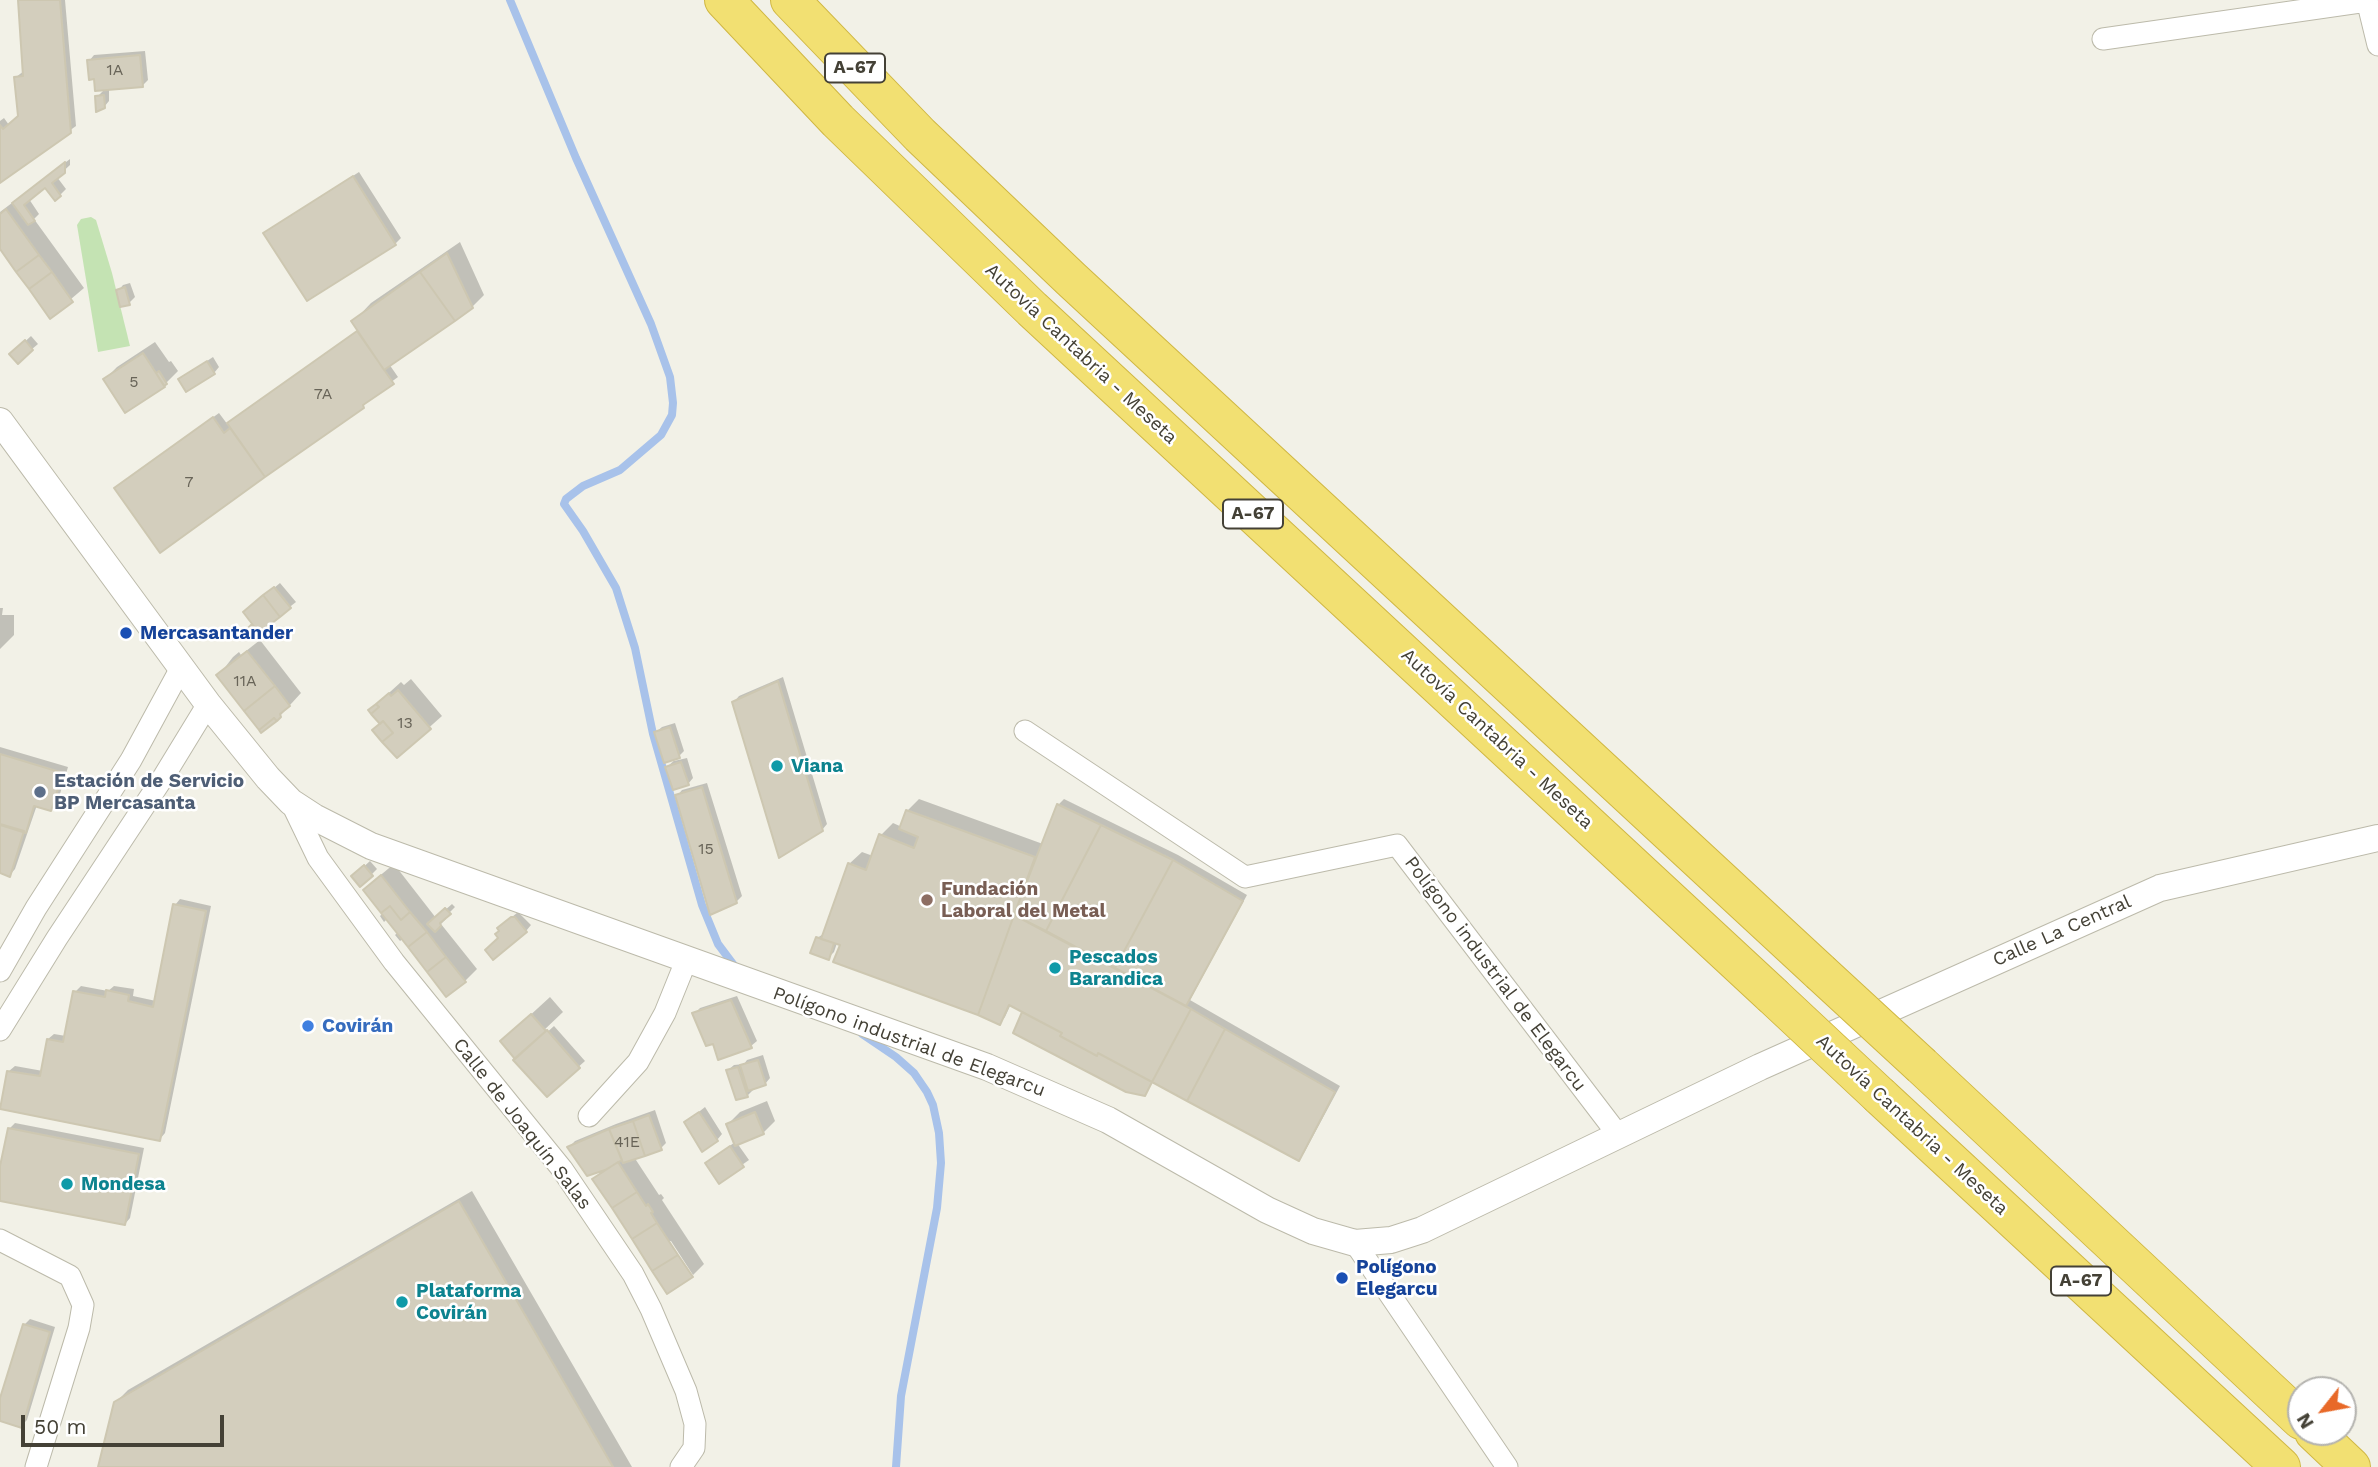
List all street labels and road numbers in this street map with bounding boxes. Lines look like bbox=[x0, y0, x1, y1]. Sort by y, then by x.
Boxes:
road number: A-67 bbox=[825, 54, 885, 82]
street label: Autovía Cantabria - Meseta bbox=[980, 259, 1182, 449]
road number: A-67 bbox=[1223, 500, 1283, 528]
street label: Autovía Cantabria - Meseta bbox=[1396, 644, 1598, 834]
street label: Polígono industrial de Elegarcu bbox=[1399, 852, 1591, 1096]
street label: Calle La Central bbox=[1989, 890, 2135, 972]
street label: Polígono industrial de Elegarcu bbox=[770, 982, 1048, 1102]
street label: Autovía Cantabria - Meseta bbox=[1811, 1030, 2013, 1220]
street label: Calle de Joaquín Salas bbox=[448, 1034, 596, 1214]
road number: A-67 bbox=[2051, 1266, 2111, 1296]

